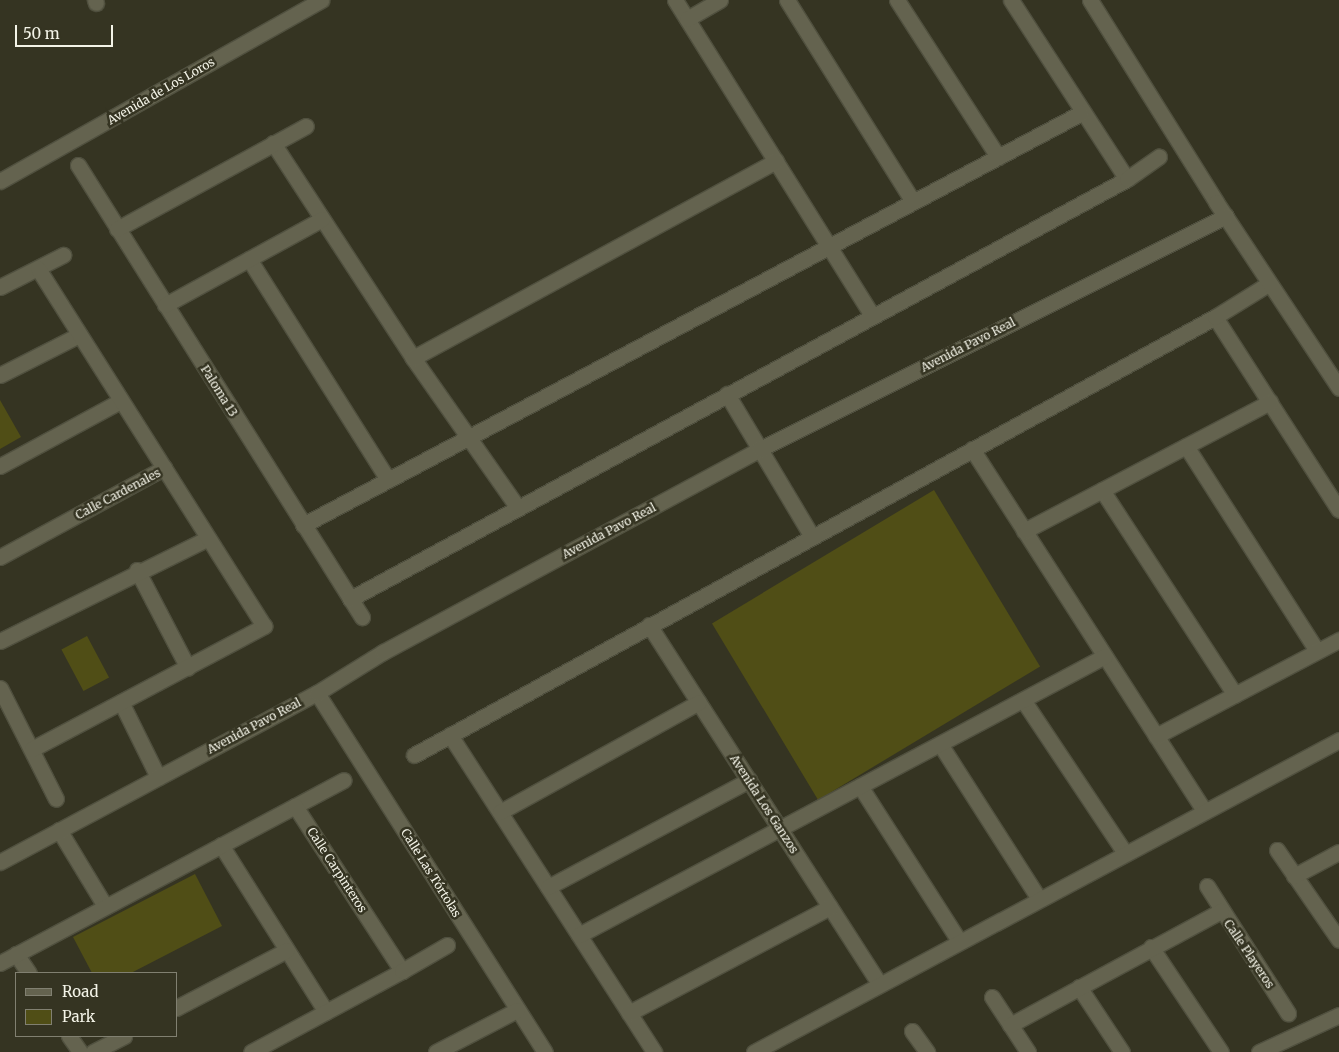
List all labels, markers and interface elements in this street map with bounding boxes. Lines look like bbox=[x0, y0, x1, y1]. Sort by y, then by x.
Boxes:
scale bar bbox=[18, 15, 115, 47]
text: 50 m bbox=[23, 24, 60, 43]
street label: Avenida de Los Loros bbox=[105, 54, 217, 128]
street label: Avenida Pavo Real bbox=[918, 315, 1018, 375]
street label: Paloma 13 bbox=[198, 363, 240, 419]
street label: Calle Cardenales bbox=[73, 465, 163, 523]
street label: Avenida Pavo Real bbox=[560, 500, 658, 562]
street label: Avenida Pavo Real bbox=[205, 695, 303, 757]
street label: Avenida Los Ganzos bbox=[727, 752, 801, 856]
street label: Calle Carpinteros bbox=[304, 825, 370, 915]
street label: Calle Las Tórtolas bbox=[398, 826, 464, 920]
street label: Calle Playeros bbox=[1221, 917, 1277, 991]
legend bbox=[15, 972, 178, 1037]
text: Road bbox=[62, 982, 98, 1001]
text: Park bbox=[62, 1007, 95, 1026]

